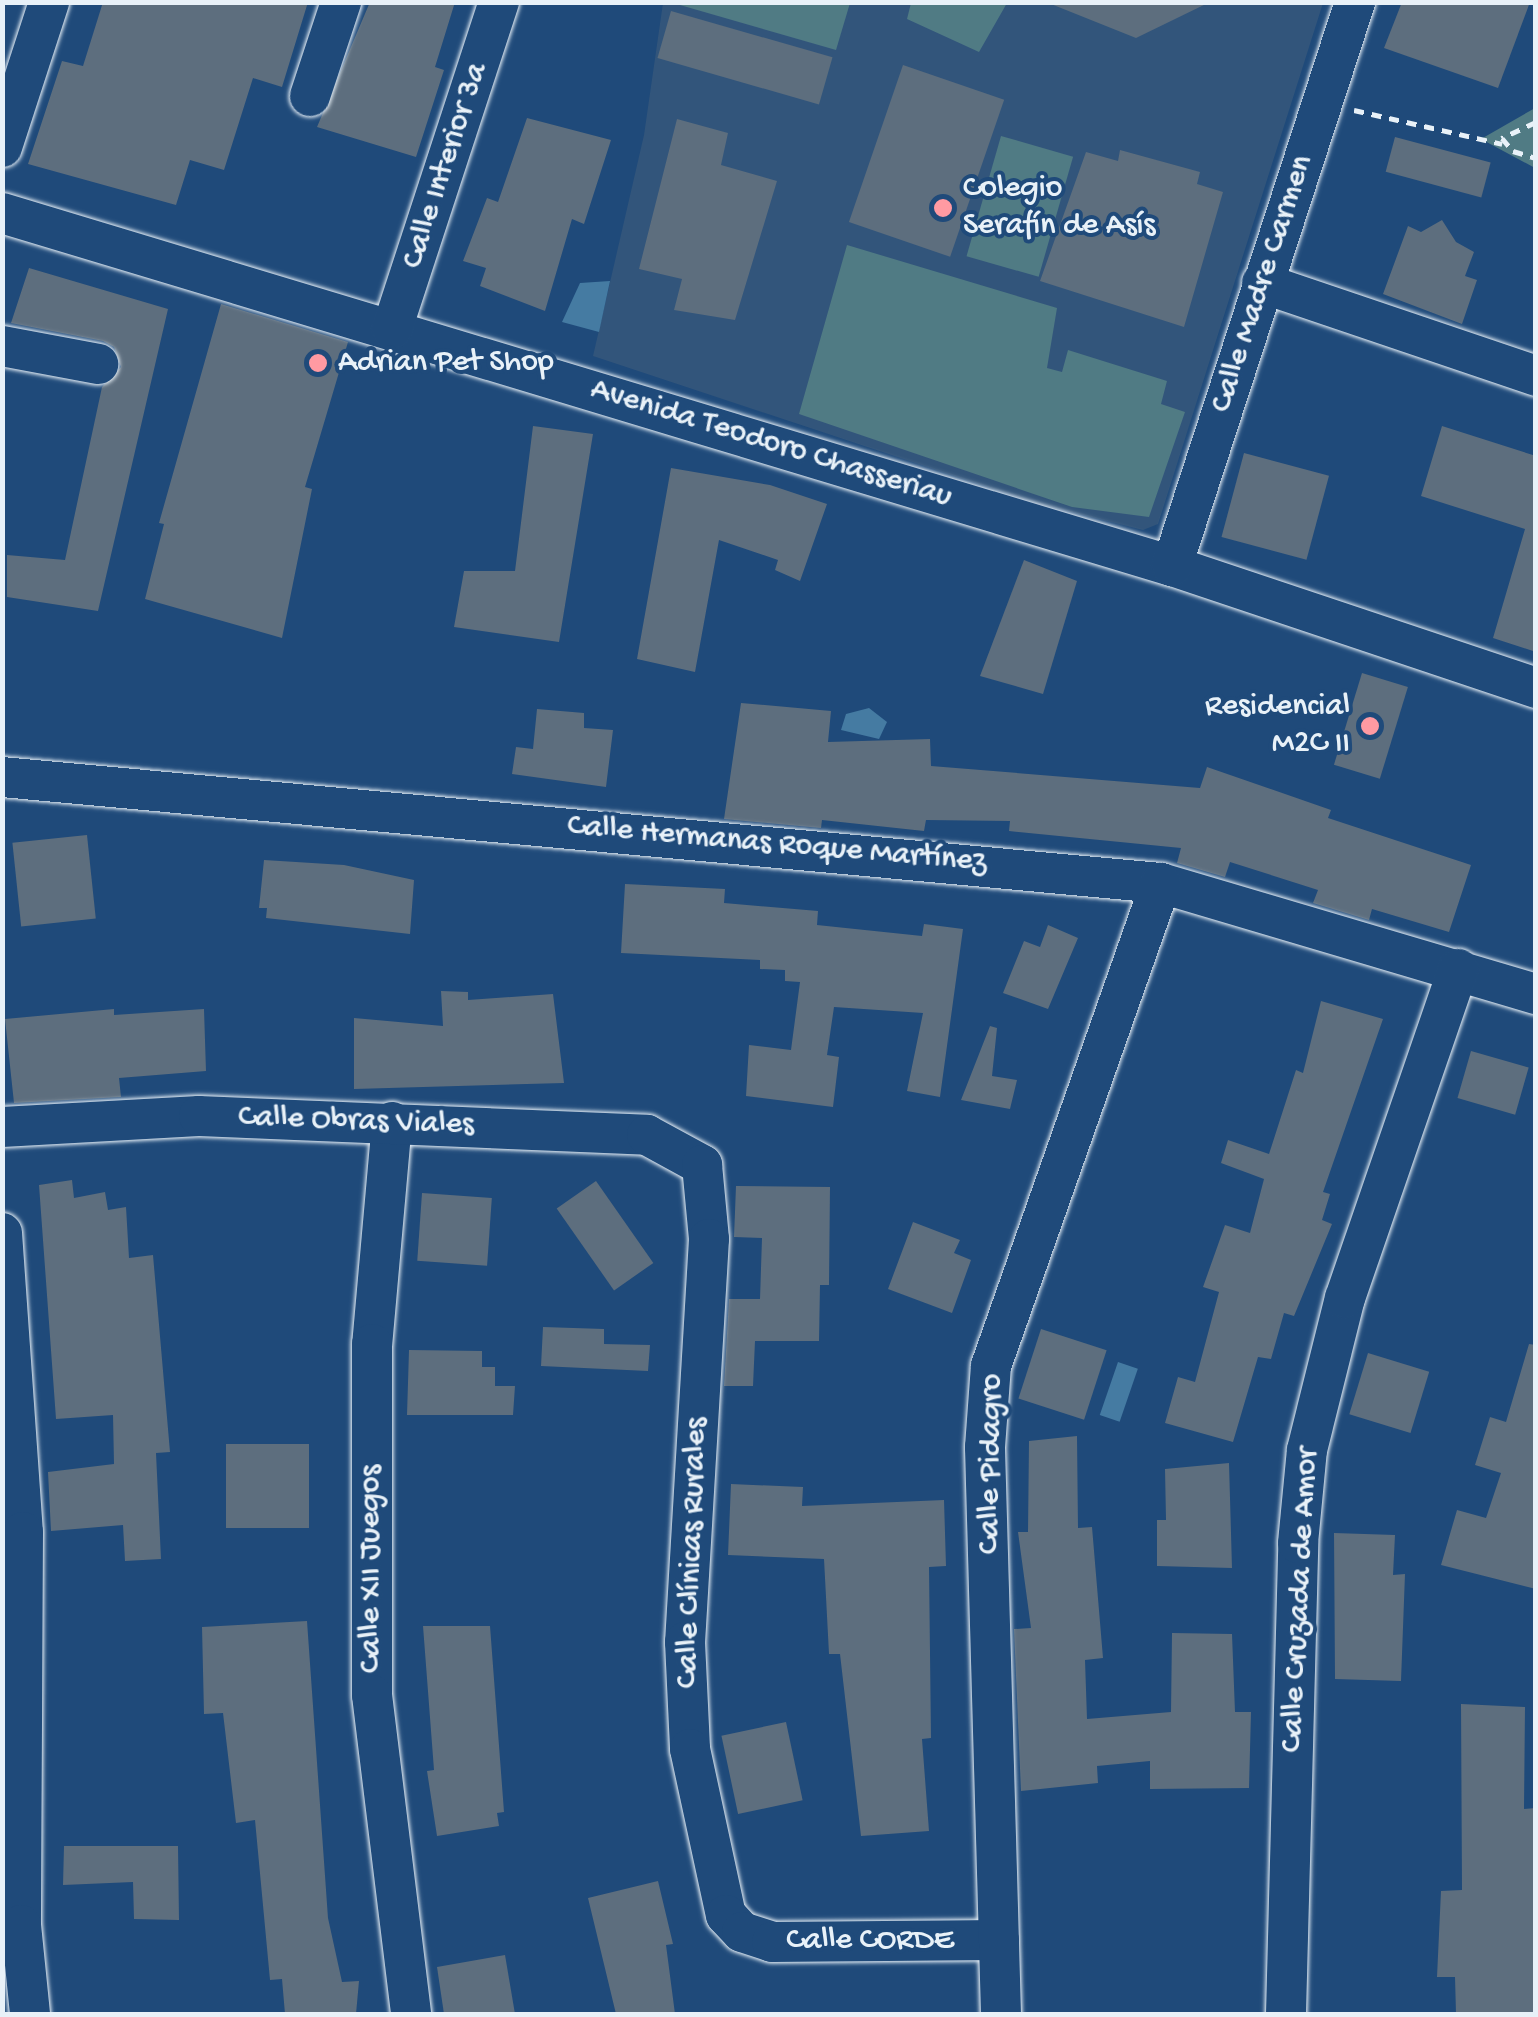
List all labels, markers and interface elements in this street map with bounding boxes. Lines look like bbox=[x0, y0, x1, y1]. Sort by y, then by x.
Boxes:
street label: Calle Interior 3a bbox=[395, 58, 497, 274]
street label: Calle Madre Carmen bbox=[1203, 150, 1323, 418]
place label: Colegio Serafín de Asís bbox=[963, 171, 1155, 246]
marker: Colegio Serafín de Asís bbox=[932, 197, 954, 219]
place label: Adrian Pet Shop bbox=[338, 344, 554, 382]
marker: Adrian Pet Shop bbox=[307, 352, 329, 374]
street label: Avenida Teodoro Chasseriau bbox=[586, 371, 956, 517]
place label: Residencial M2C II bbox=[1205, 689, 1350, 764]
marker: Residencial M2C II bbox=[1359, 715, 1381, 737]
street label: Calle Hermanas Roque Martínez bbox=[566, 808, 988, 882]
street label: Calle Obras Viales bbox=[238, 1099, 474, 1145]
street label: Calle Pidagro bbox=[971, 1373, 1013, 1555]
street label: Calle Clínicas Rurales bbox=[669, 1417, 717, 1689]
street label: Calle Cruzada de Amor bbox=[1274, 1447, 1328, 1753]
street label: Calle XII Juegos bbox=[353, 1465, 391, 1673]
street label: Calle CORDE bbox=[786, 1922, 954, 1960]

